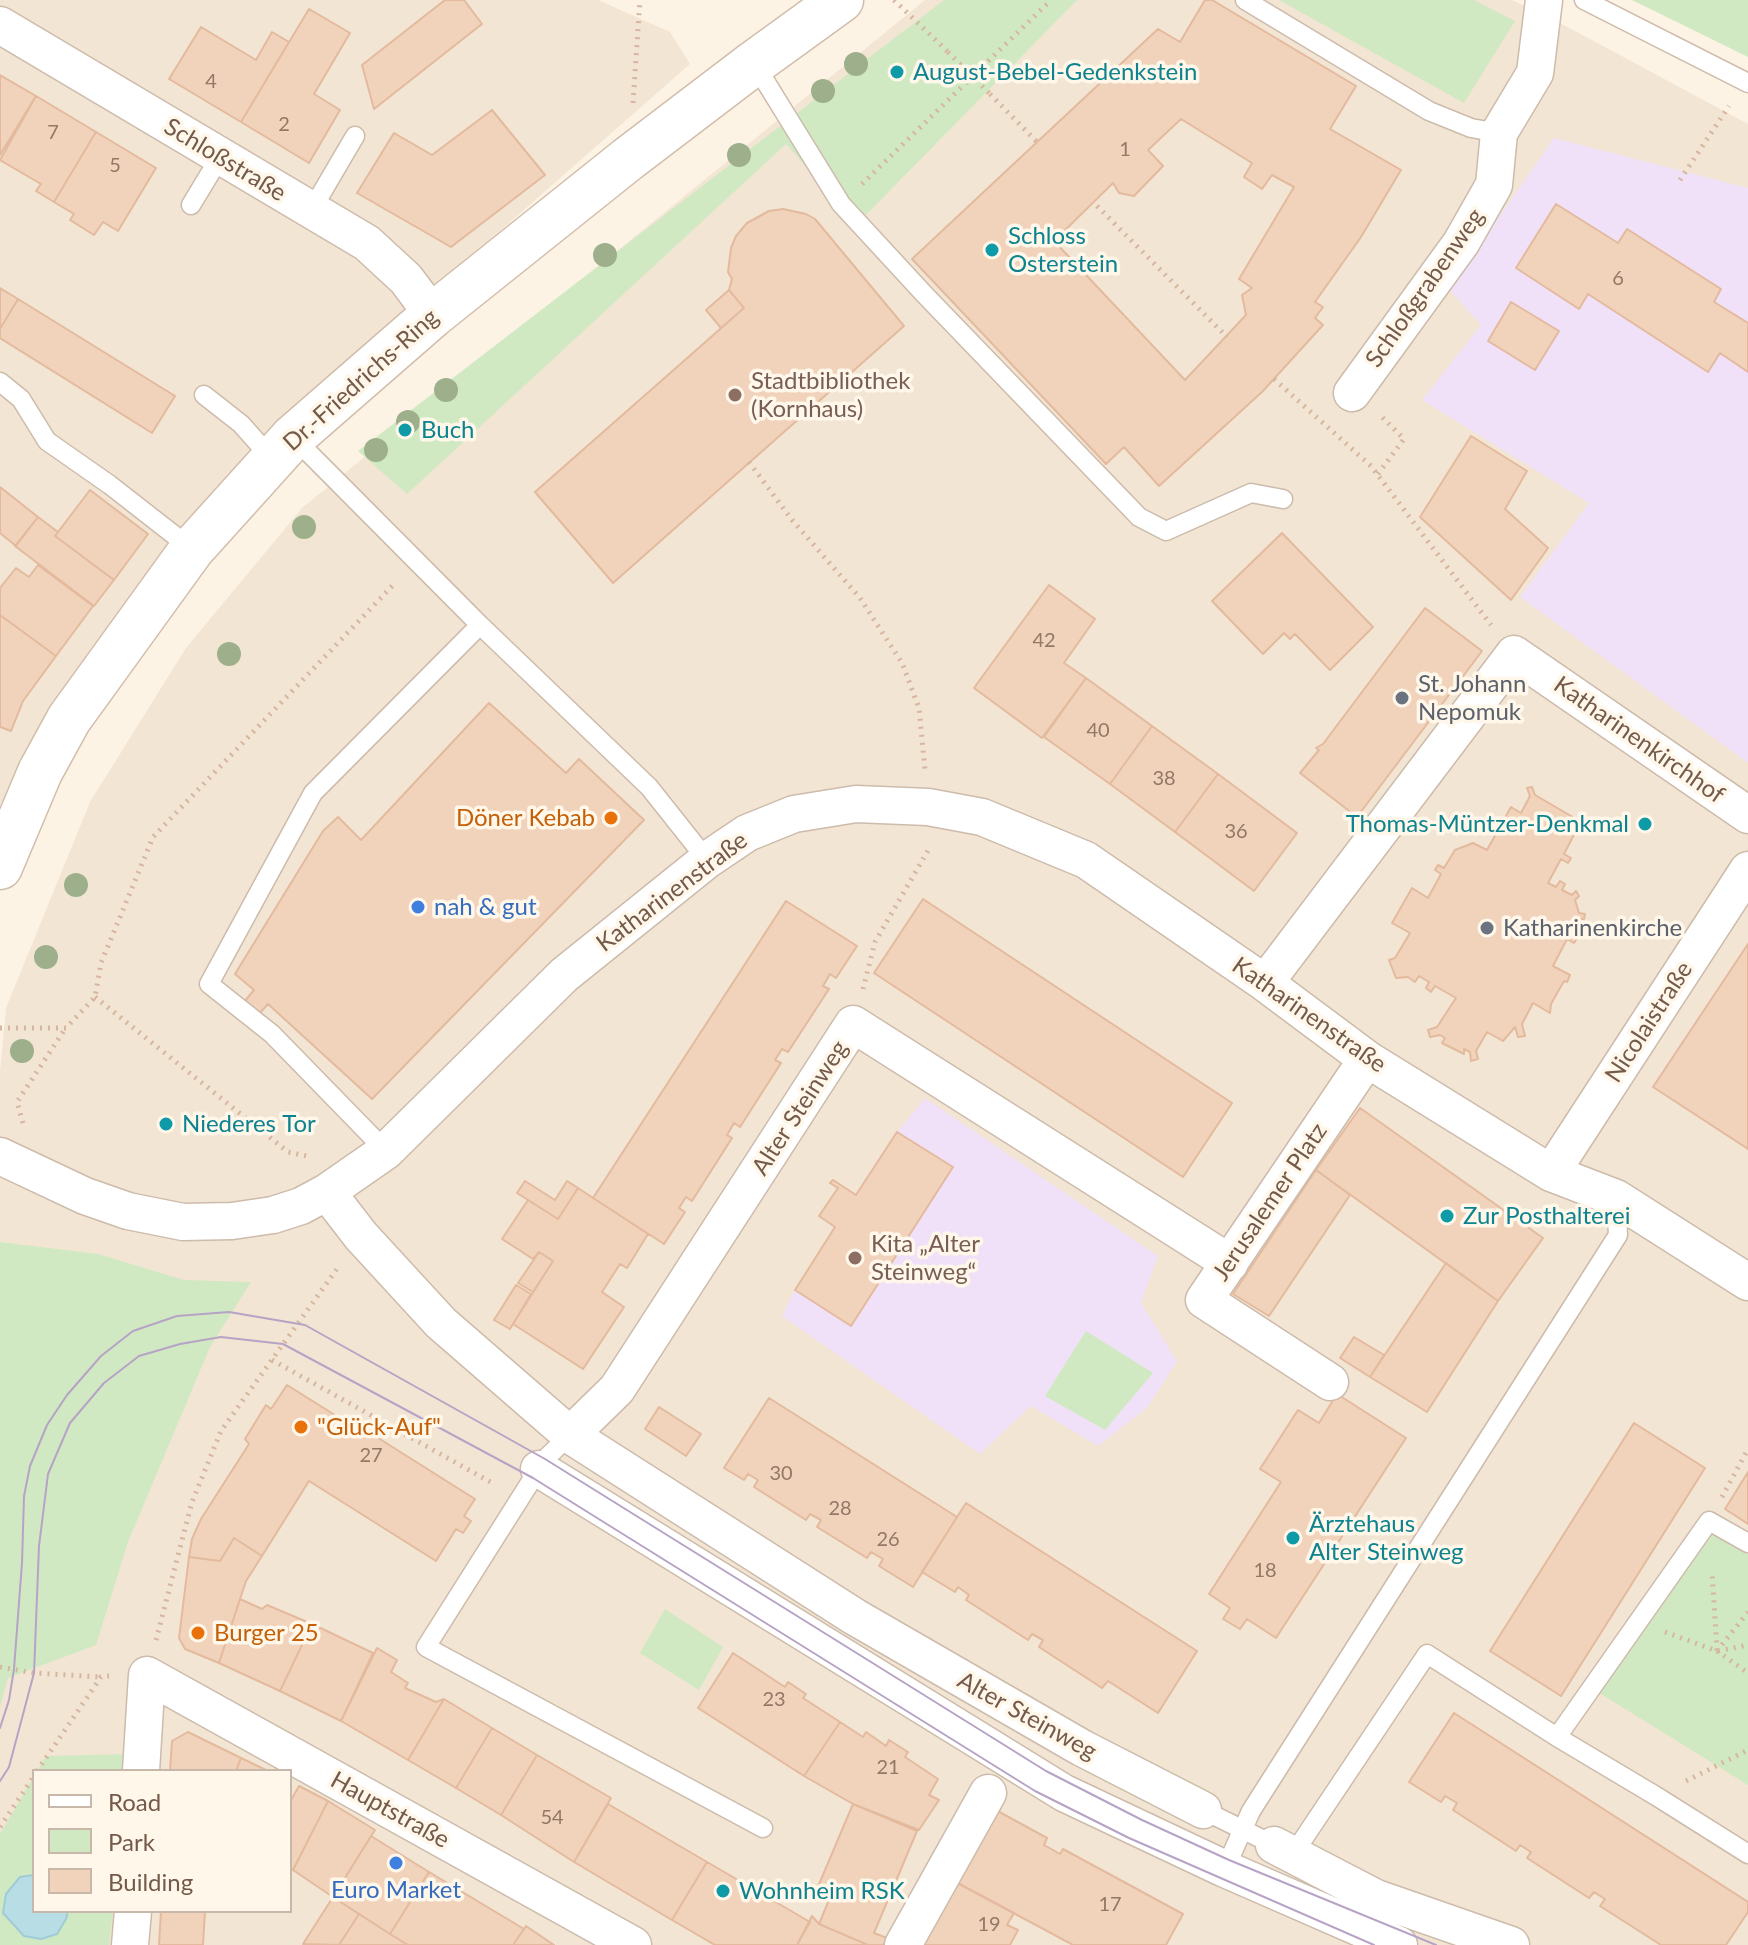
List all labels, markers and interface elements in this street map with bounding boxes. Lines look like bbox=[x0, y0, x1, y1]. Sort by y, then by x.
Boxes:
place label: August-Bebel-Gedenkstein bbox=[913, 58, 1197, 86]
marker: August-Bebel-Gedenkstein bbox=[888, 63, 906, 81]
house number: 4 bbox=[205, 70, 217, 94]
street label: Schloßstraße bbox=[159, 112, 291, 208]
house number: 2 bbox=[278, 113, 290, 137]
house number: 7 bbox=[47, 121, 59, 145]
house number: 1 bbox=[1119, 138, 1131, 162]
house number: 5 bbox=[109, 154, 121, 178]
street label: Schloßgrabenweg bbox=[1360, 203, 1490, 373]
place label: Schloss Osterstein bbox=[1008, 222, 1118, 278]
marker: Schloss Osterstein bbox=[983, 241, 1001, 259]
house number: 6 bbox=[1612, 267, 1624, 291]
street label: Dr.-Friedrichs-Ring bbox=[278, 303, 444, 457]
place label: Stadtbibliothek (Kornhaus) bbox=[751, 367, 910, 423]
marker: Stadtbibliothek (Kornhaus) bbox=[726, 386, 744, 404]
place label: Buch bbox=[421, 416, 474, 444]
marker: Buch bbox=[396, 421, 414, 439]
house number: 42 bbox=[1032, 629, 1056, 653]
place label: St. Johann Nepomuk bbox=[1418, 670, 1526, 726]
street label: Katharinenkirchhof bbox=[1548, 670, 1730, 810]
marker: St. Johann Nepomuk bbox=[1393, 689, 1411, 707]
house number: 40 bbox=[1086, 719, 1110, 743]
house number: 38 bbox=[1152, 767, 1176, 791]
place label: Döner Kebab bbox=[456, 804, 595, 832]
marker: Döner Kebab bbox=[602, 809, 620, 827]
place label: Thomas-Müntzer-Denkmal bbox=[1346, 810, 1629, 838]
marker: Thomas-Müntzer-Denkmal bbox=[1636, 815, 1654, 833]
house number: 36 bbox=[1224, 820, 1248, 844]
street label: Katharinenstraße bbox=[591, 826, 753, 958]
place label: nah & gut bbox=[434, 893, 537, 921]
marker: nah & gut bbox=[409, 898, 427, 916]
place label: Katharinenkirche bbox=[1503, 914, 1682, 942]
marker: Katharinenkirche bbox=[1478, 919, 1496, 937]
street label: Katharinenstraße bbox=[1226, 951, 1392, 1079]
street label: Nicolaistraße bbox=[1599, 956, 1699, 1088]
street label: Alter Steinweg bbox=[746, 1035, 854, 1181]
place label: Niederes Tor bbox=[182, 1110, 316, 1138]
marker: Niederes Tor bbox=[157, 1115, 175, 1133]
street label: Jerusalemer Platz bbox=[1207, 1118, 1333, 1286]
place label: Zur Posthalterei bbox=[1463, 1202, 1630, 1230]
marker: Zur Posthalterei bbox=[1438, 1207, 1456, 1225]
place label: Kita „Alter Steinweg“ bbox=[871, 1230, 980, 1286]
marker: Kita „Alter Steinweg“ bbox=[846, 1249, 864, 1267]
place label: "Glück-Auf" bbox=[317, 1413, 441, 1441]
marker: "Glück-Auf" bbox=[292, 1418, 310, 1436]
house number: 27 bbox=[359, 1444, 383, 1468]
house number: 30 bbox=[769, 1462, 793, 1486]
house number: 28 bbox=[828, 1497, 852, 1521]
place label: Ärztehaus Alter Steinweg bbox=[1309, 1510, 1464, 1566]
house number: 26 bbox=[876, 1528, 900, 1552]
marker: Ärztehaus Alter Steinweg bbox=[1284, 1529, 1302, 1547]
house number: 18 bbox=[1253, 1559, 1277, 1583]
place label: Burger 25 bbox=[214, 1619, 319, 1647]
marker: Burger 25 bbox=[189, 1624, 207, 1642]
street label: Alter Steinweg bbox=[952, 1666, 1102, 1766]
house number: 23 bbox=[762, 1688, 786, 1712]
house number: 21 bbox=[876, 1756, 900, 1780]
street label: Hauptstraße bbox=[326, 1766, 454, 1854]
legend bbox=[32, 1769, 292, 1913]
text: Road bbox=[108, 1787, 161, 1816]
house number: 54 bbox=[540, 1806, 564, 1830]
text: Park bbox=[108, 1827, 155, 1856]
marker: Euro Market bbox=[387, 1854, 405, 1872]
text: Building bbox=[108, 1867, 193, 1896]
place label: Euro Market bbox=[331, 1876, 461, 1904]
place label: Wohnheim RSK bbox=[739, 1877, 905, 1905]
marker: Wohnheim RSK bbox=[714, 1882, 732, 1900]
house number: 17 bbox=[1098, 1893, 1122, 1917]
house number: 19 bbox=[977, 1913, 1001, 1937]

